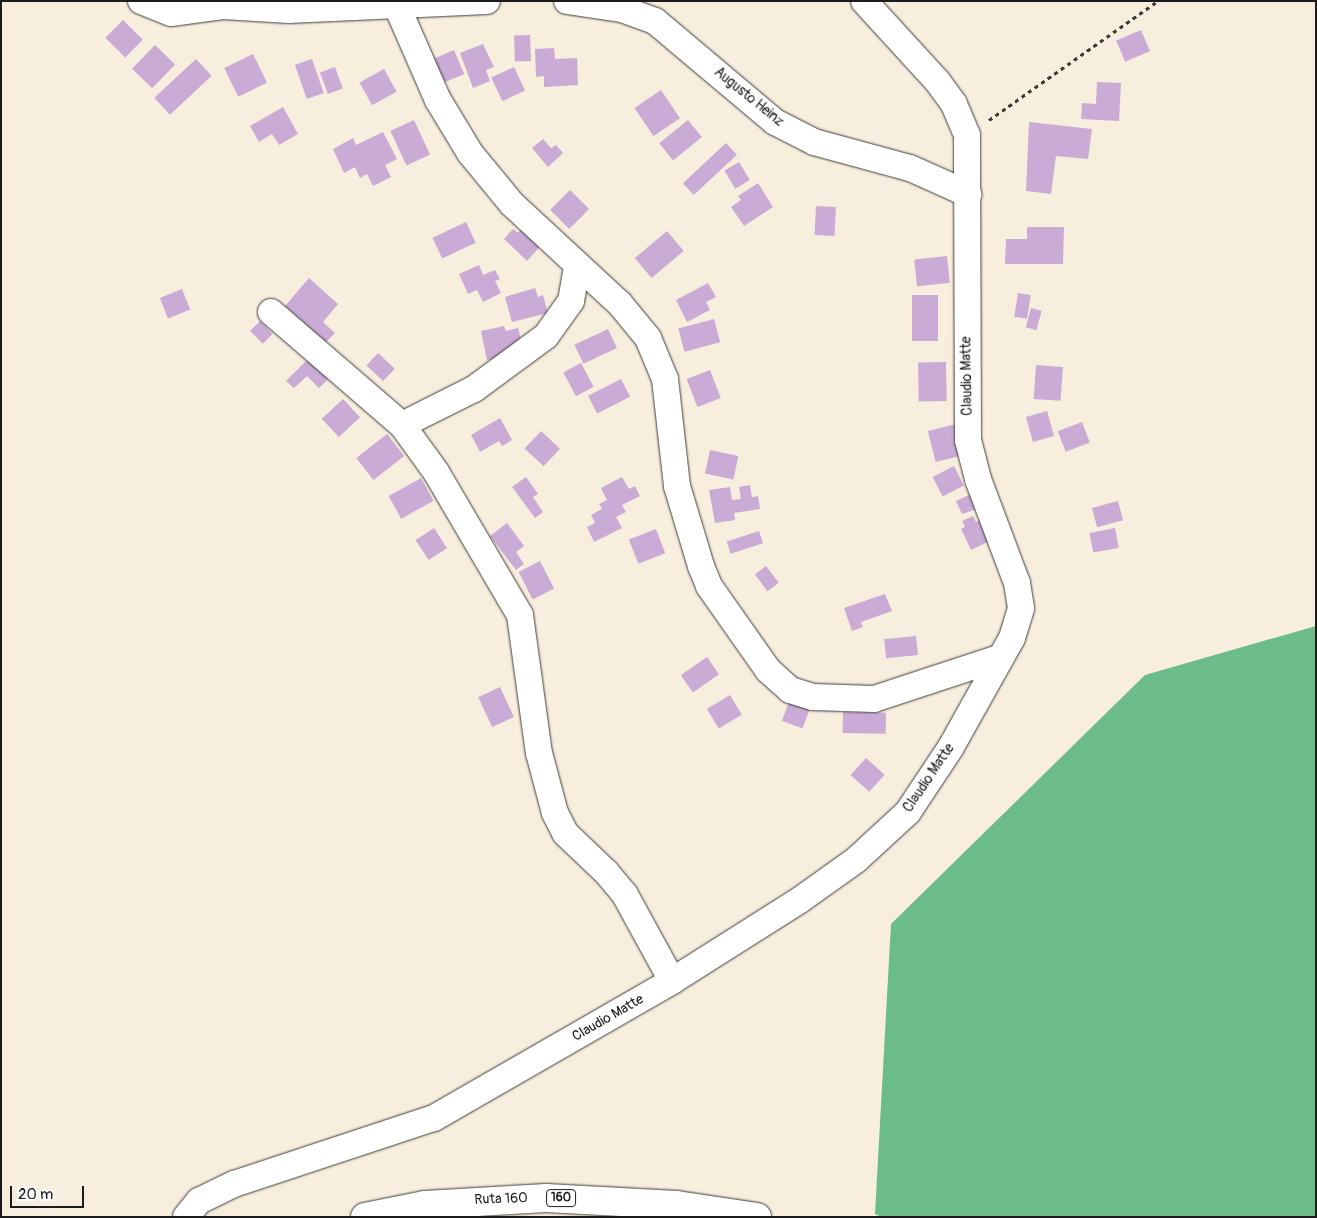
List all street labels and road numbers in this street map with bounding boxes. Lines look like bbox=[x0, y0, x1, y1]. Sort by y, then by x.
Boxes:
street label: Augusto Heinz bbox=[711, 64, 787, 130]
street label: Claudio Matte bbox=[958, 336, 976, 416]
street label: Claudio Matte bbox=[900, 740, 958, 816]
street label: Claudio Matte bbox=[569, 991, 647, 1045]
road number: 160 bbox=[546, 1188, 576, 1208]
street label: Ruta 160 bbox=[474, 1190, 528, 1208]

